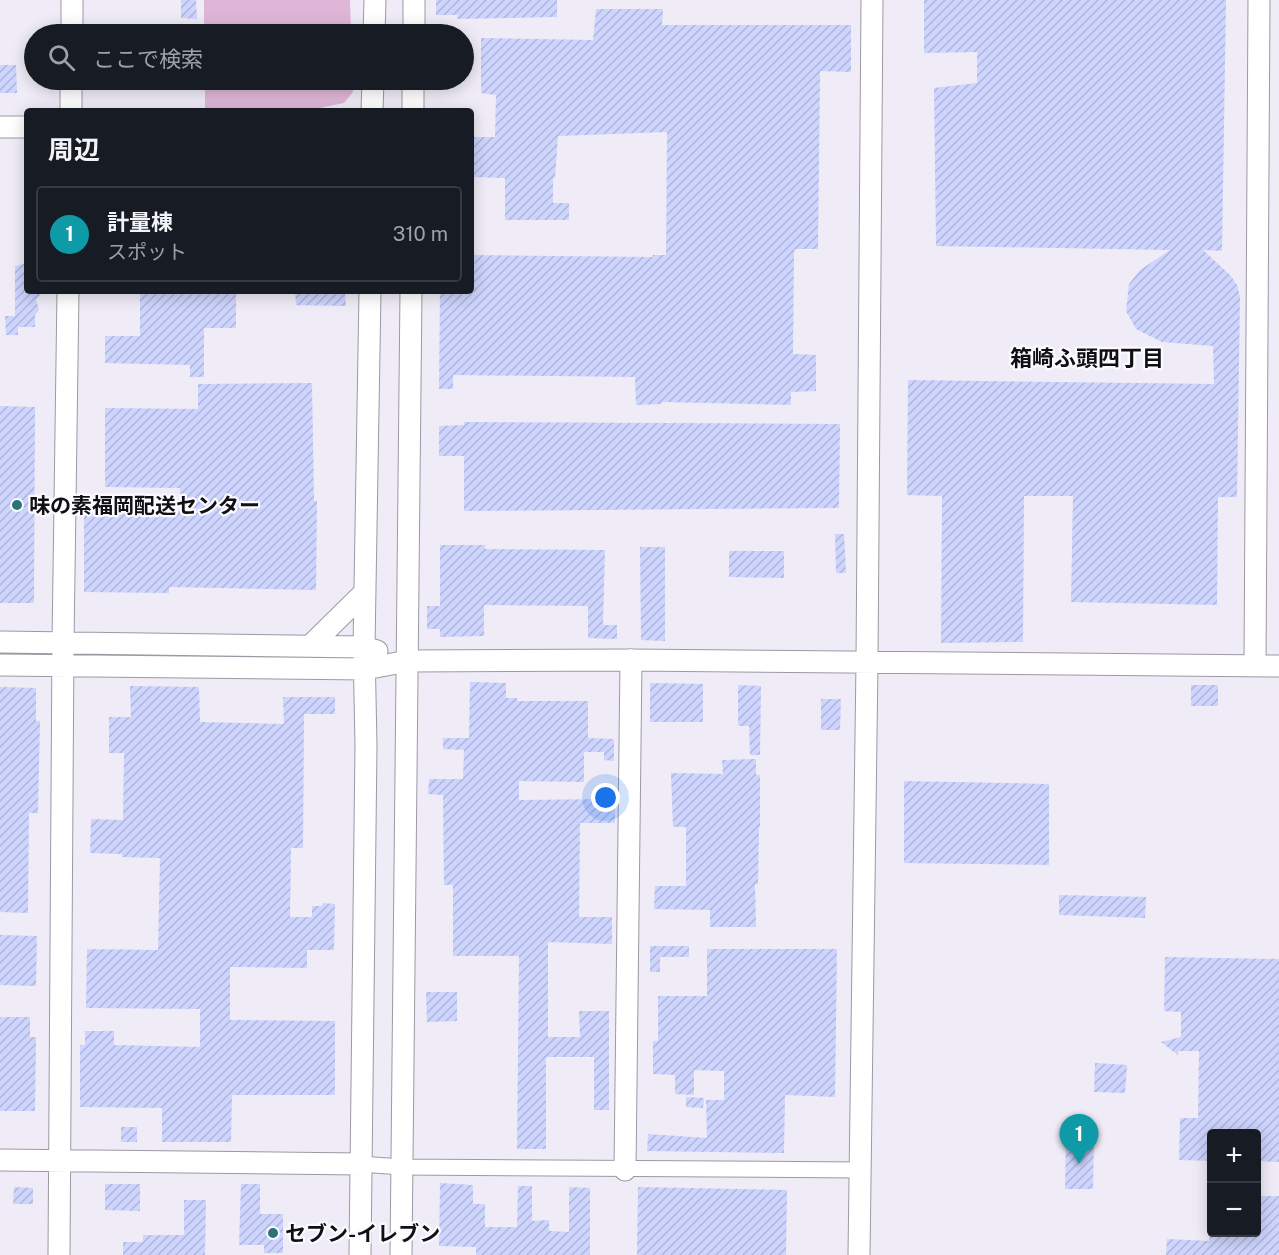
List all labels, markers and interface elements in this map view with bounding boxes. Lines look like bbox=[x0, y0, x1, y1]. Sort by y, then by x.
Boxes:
search box bbox=[24, 24, 474, 90]
icon: search bbox=[45, 41, 78, 74]
text: ここで検索 bbox=[93, 46, 203, 72]
text: 周辺 bbox=[48, 134, 100, 165]
text: 計量棟 bbox=[107, 209, 173, 235]
text: 1 bbox=[65, 222, 74, 246]
text: 310 m bbox=[393, 222, 448, 246]
text: スポット bbox=[107, 240, 187, 264]
district label: 箱崎ふ頭四丁目 bbox=[1010, 345, 1164, 371]
place label: 味の素福岡配送センター bbox=[29, 493, 260, 518]
marker: 味の素福岡配送センター bbox=[10, 498, 24, 512]
your location bbox=[591, 783, 620, 812]
pin: 1 bbox=[1060, 1114, 1098, 1164]
map controls bbox=[1207, 1129, 1261, 1237]
button: + bbox=[1207, 1129, 1261, 1183]
button: − bbox=[1207, 1183, 1261, 1237]
place label: セブン-イレブン bbox=[285, 1221, 440, 1246]
marker: セブン-イレブン bbox=[266, 1226, 280, 1240]

